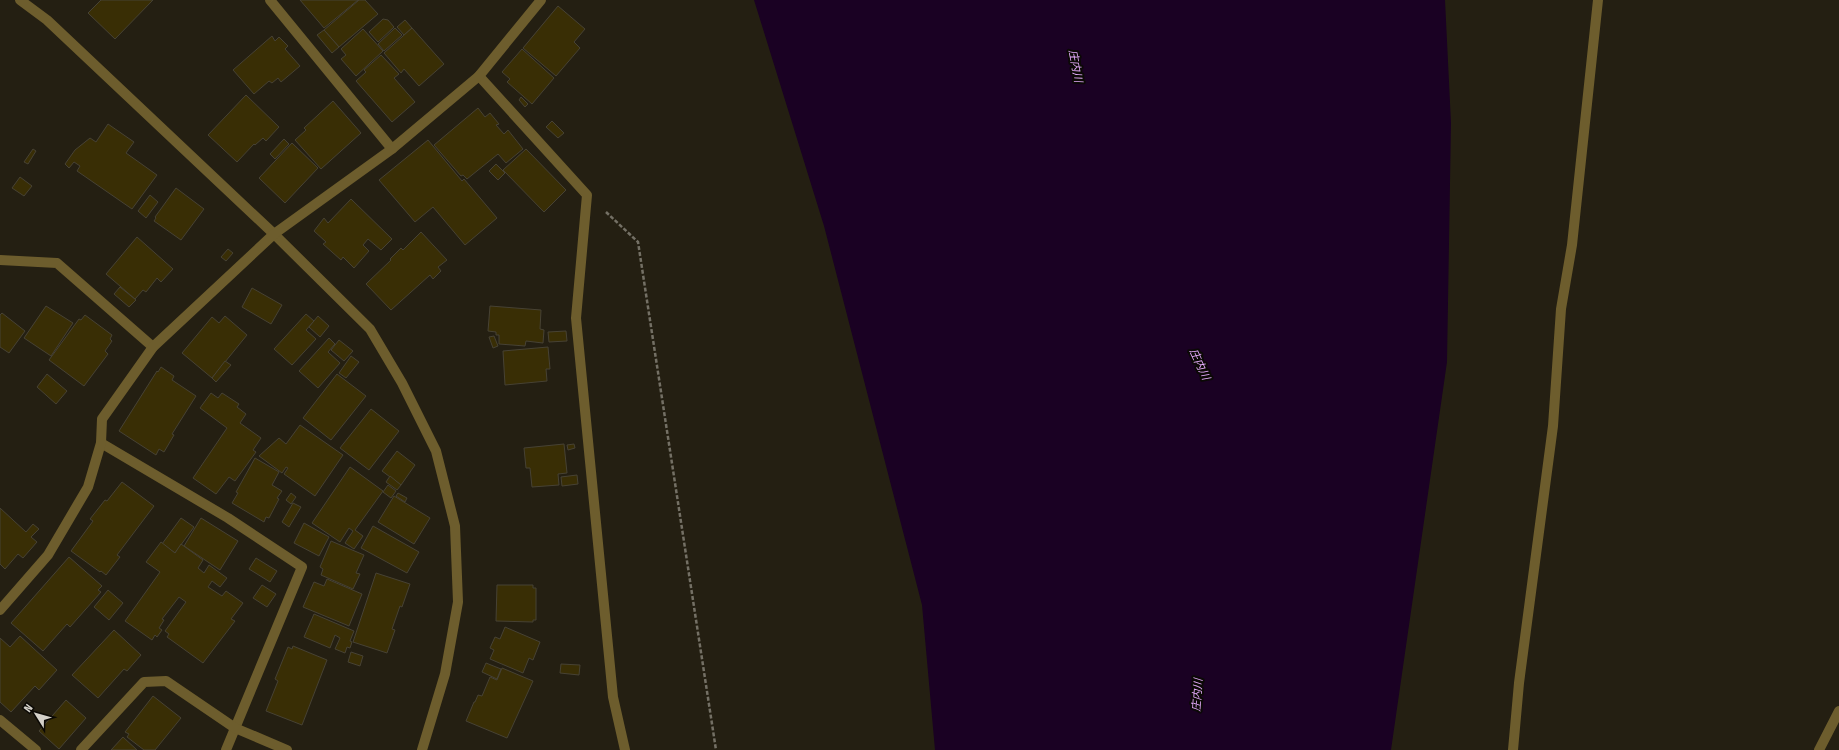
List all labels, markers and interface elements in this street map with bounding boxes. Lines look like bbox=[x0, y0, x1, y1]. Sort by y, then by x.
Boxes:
water label: 庄内川 bbox=[1066, 49, 1085, 85]
water label: 庄内川 bbox=[1187, 347, 1213, 383]
water label: 庄内川 bbox=[1190, 677, 1205, 712]
north arrow bbox=[16, 694, 56, 734]
text: N bbox=[21, 702, 36, 715]

